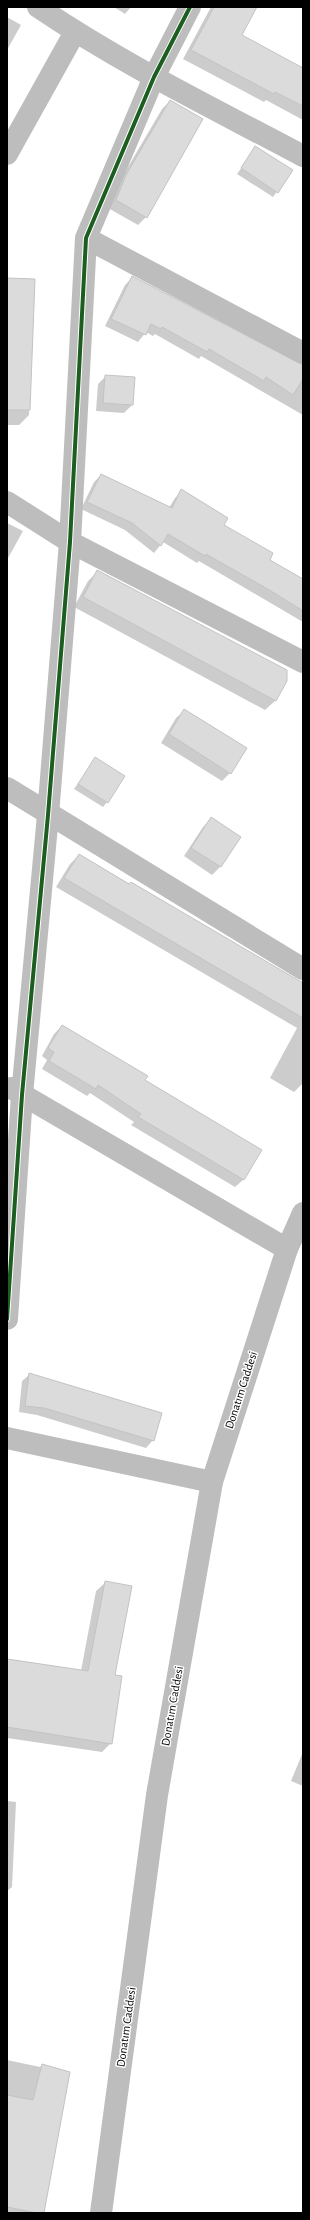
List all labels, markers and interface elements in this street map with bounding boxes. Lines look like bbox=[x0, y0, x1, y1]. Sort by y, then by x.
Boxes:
street label: Donatım Caddesi bbox=[223, 1350, 259, 1430]
street label: Donatım Caddesi bbox=[159, 1665, 185, 1747]
street label: Donatım Caddesi bbox=[114, 1986, 138, 2068]

